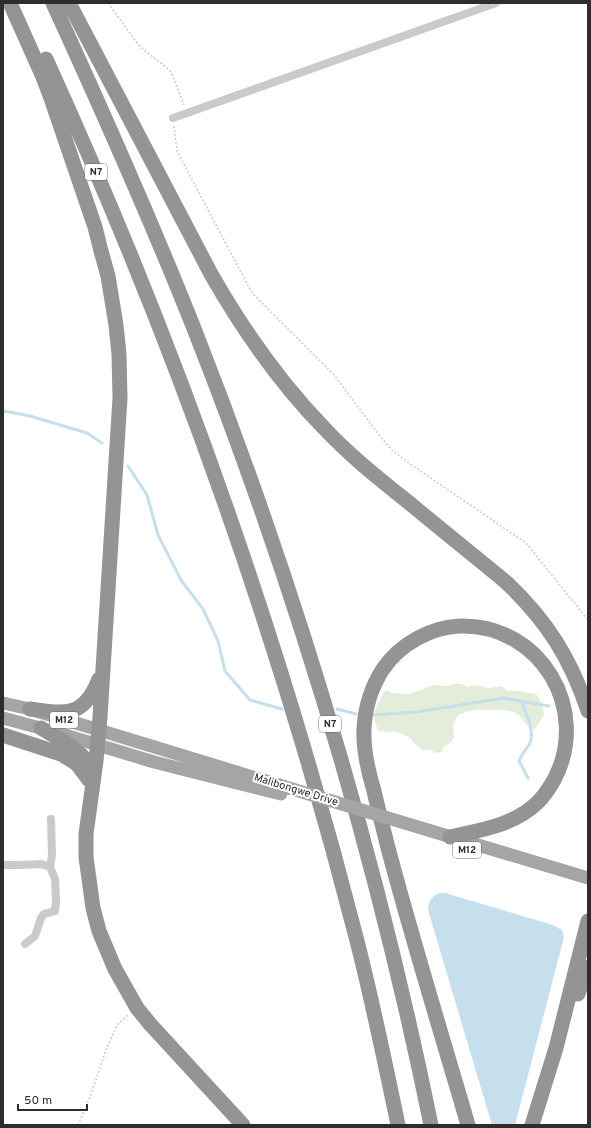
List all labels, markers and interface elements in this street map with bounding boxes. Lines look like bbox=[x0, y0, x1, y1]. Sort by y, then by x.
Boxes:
road number: N7 bbox=[85, 164, 107, 180]
road number: M12 bbox=[50, 712, 78, 728]
road number: N7 bbox=[319, 716, 341, 732]
street label: Malibongwe Drive bbox=[252, 771, 340, 809]
road number: M12 bbox=[453, 842, 481, 858]
scale bar bbox=[18, 1086, 87, 1112]
text: 50 m bbox=[24, 1093, 52, 1109]

